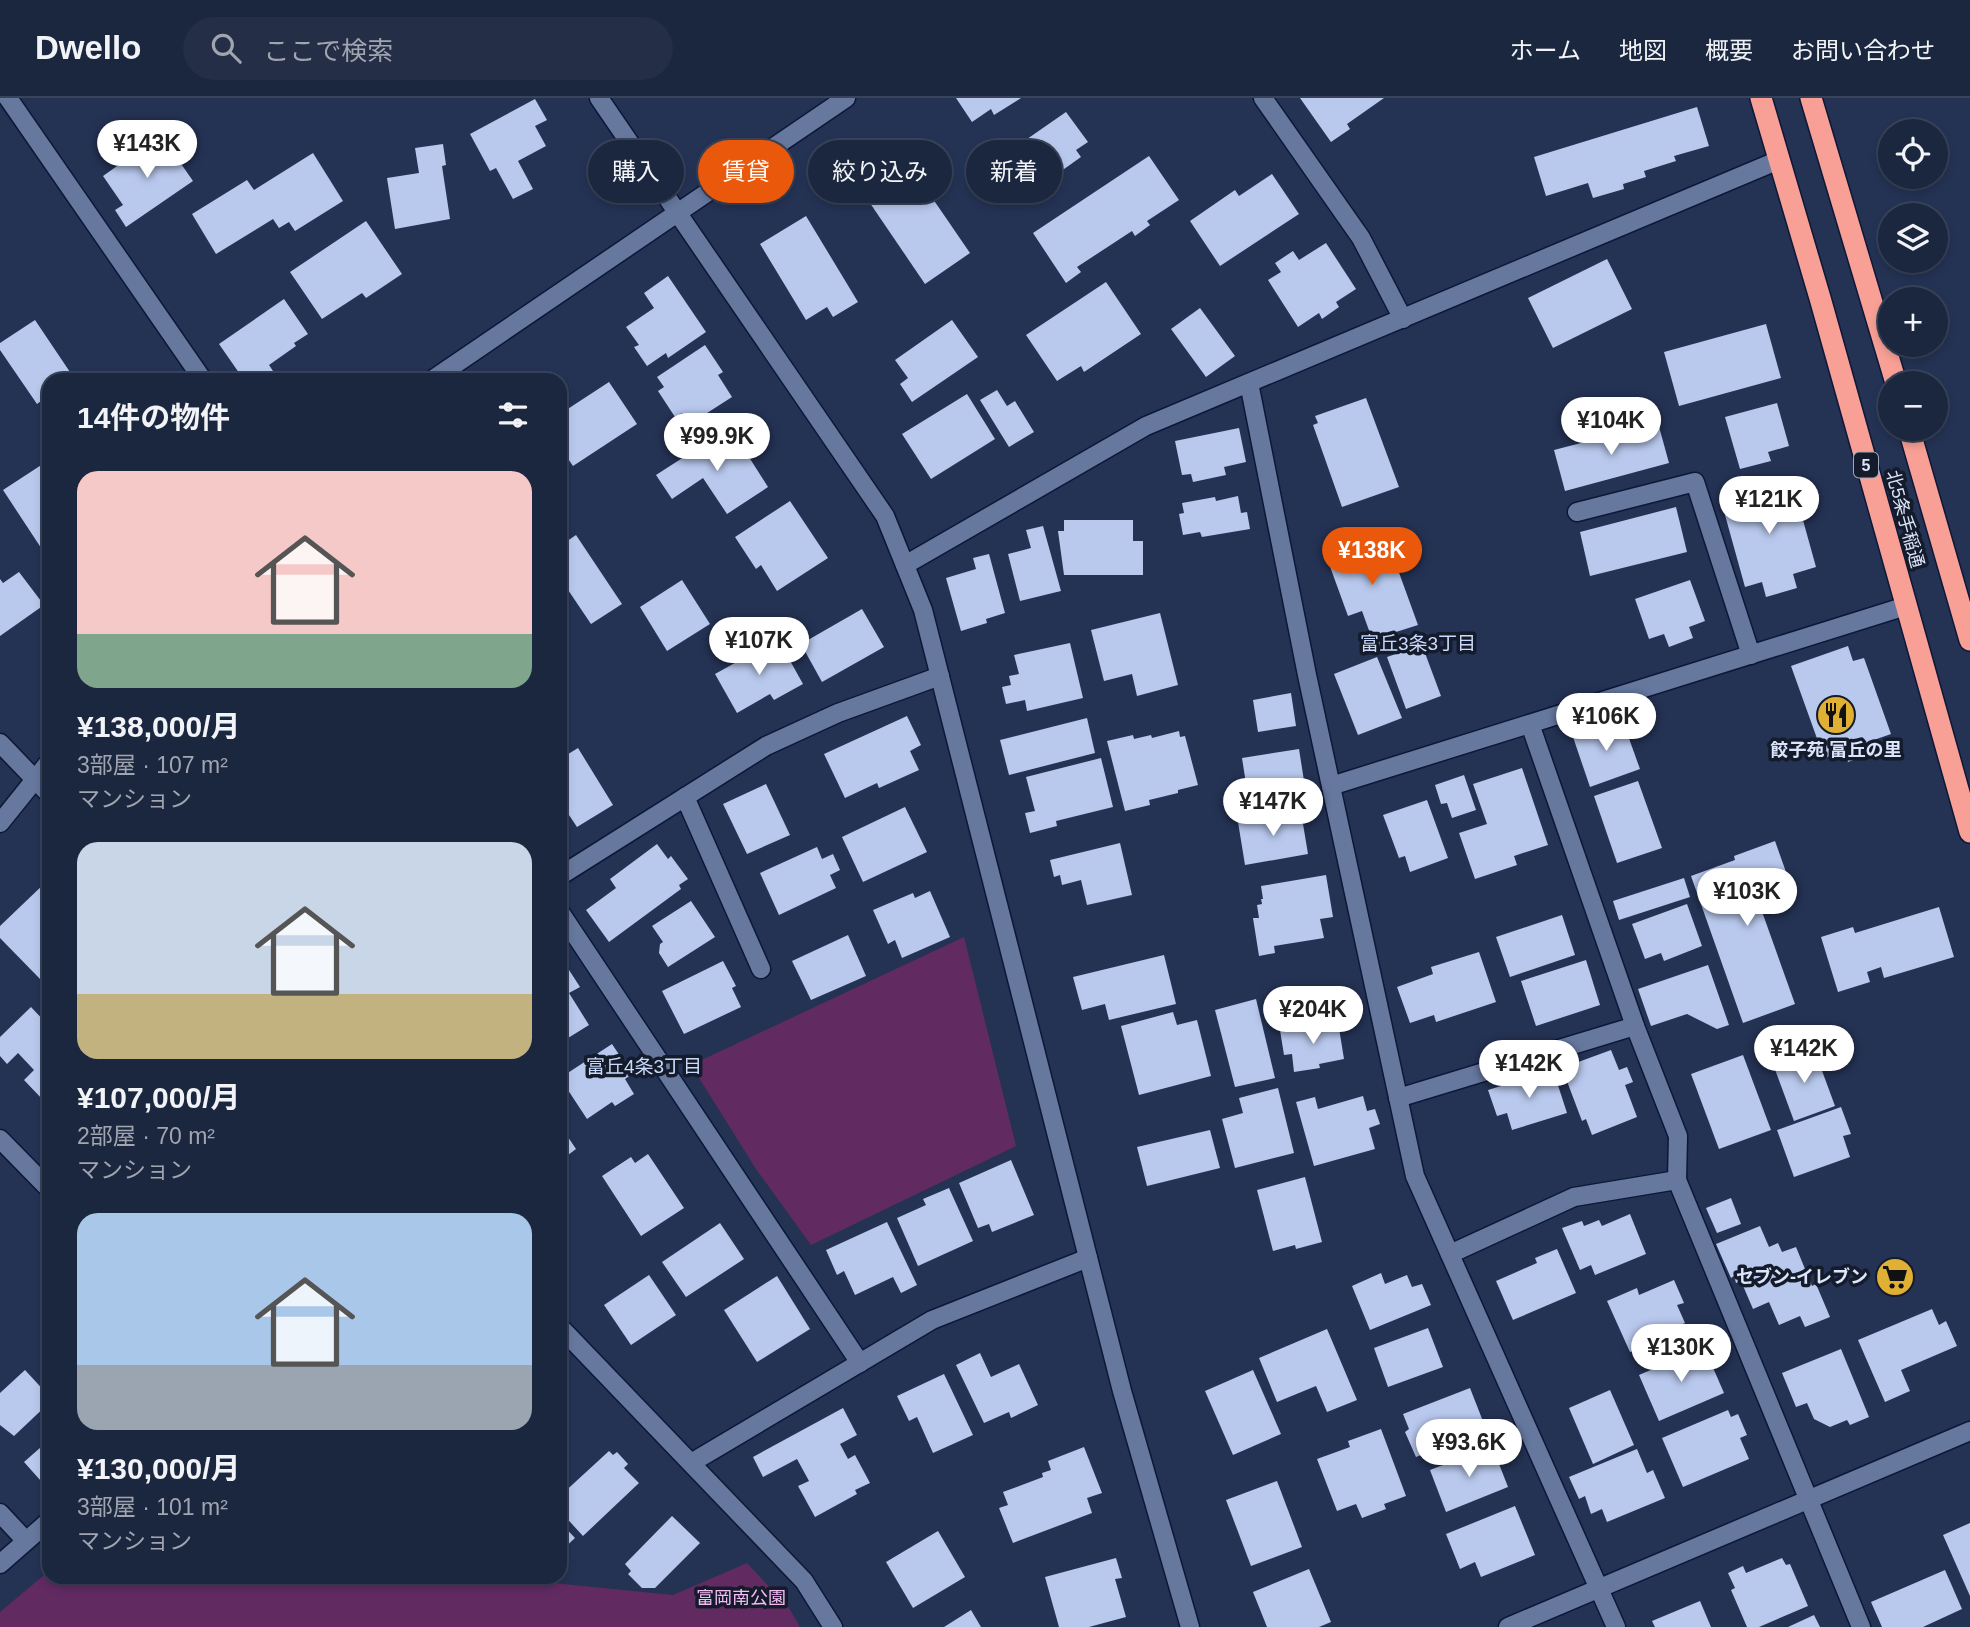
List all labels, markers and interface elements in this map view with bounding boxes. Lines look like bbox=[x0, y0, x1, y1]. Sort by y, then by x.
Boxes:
search box bbox=[183, 17, 673, 80]
text: Dwello bbox=[35, 29, 141, 66]
icon: search bbox=[207, 29, 245, 67]
text: ここで検索 bbox=[263, 36, 393, 66]
text: ホーム bbox=[1510, 37, 1581, 64]
text: 地図 bbox=[1619, 37, 1667, 64]
text: 概要 bbox=[1705, 37, 1753, 64]
text: お問い合わせ bbox=[1791, 37, 1935, 64]
map controls bbox=[1878, 119, 1948, 441]
button: locate bbox=[1878, 119, 1948, 189]
pin: ¥143K bbox=[98, 120, 196, 180]
text: ¥143K bbox=[113, 130, 181, 156]
chip: 購入 bbox=[588, 140, 684, 203]
chip: 賃貸 bbox=[698, 140, 794, 203]
chip: 絞り込み bbox=[808, 140, 952, 203]
chip: 新着 bbox=[966, 140, 1062, 203]
button: layers bbox=[1878, 203, 1948, 273]
button: + bbox=[1878, 287, 1948, 357]
button: − bbox=[1878, 371, 1948, 441]
icon: filters bbox=[494, 396, 532, 434]
pin: ¥104K bbox=[1562, 398, 1660, 457]
text: 14件の物件 bbox=[77, 401, 230, 434]
text: ¥104K bbox=[1577, 407, 1645, 433]
pin: ¥99.9K bbox=[660, 414, 774, 473]
text: ¥99.9K bbox=[680, 423, 754, 449]
road number: 5 bbox=[1854, 452, 1878, 478]
street label: 北5条手稲通 bbox=[1882, 468, 1928, 570]
pin: ¥121K bbox=[1720, 476, 1818, 536]
text: ¥121K bbox=[1735, 486, 1803, 512]
icon: home bbox=[242, 517, 368, 643]
pin: ¥138K bbox=[1323, 528, 1421, 587]
text: ¥138K bbox=[1338, 537, 1406, 563]
pin: ¥107K bbox=[710, 618, 808, 677]
text: ¥107K bbox=[725, 627, 793, 653]
district label: 富丘3条3丁目 bbox=[1360, 633, 1476, 654]
pin: ¥106K bbox=[1557, 694, 1655, 753]
restaurant icon: 餃子苑 富丘の里 bbox=[1815, 694, 1857, 736]
text: ¥106K bbox=[1572, 703, 1640, 729]
text: ¥138,000/月 bbox=[77, 710, 240, 743]
place label: 餃子苑 富丘の里 bbox=[1769, 740, 1902, 760]
text: 3部屋 · 107 m² bbox=[77, 752, 228, 778]
pin: ¥147K bbox=[1224, 778, 1322, 838]
text: マンション bbox=[77, 786, 192, 812]
text: ¥147K bbox=[1239, 788, 1307, 814]
pin: ¥103K bbox=[1698, 868, 1796, 928]
text: ¥103K bbox=[1713, 878, 1781, 904]
icon: home bbox=[242, 888, 368, 1014]
pin: ¥204K bbox=[1264, 986, 1362, 1046]
text: ¥204K bbox=[1279, 996, 1347, 1022]
pin: ¥142K bbox=[1755, 1026, 1853, 1085]
text: ¥142K bbox=[1770, 1035, 1838, 1061]
pin: ¥142K bbox=[1480, 1040, 1578, 1100]
text: ¥142K bbox=[1495, 1050, 1563, 1076]
district label: 富丘4条3丁目 bbox=[586, 1056, 702, 1077]
text: ¥107,000/月 bbox=[77, 1081, 240, 1114]
text: 2部屋 · 70 m² bbox=[77, 1123, 215, 1149]
text: マンション bbox=[77, 1157, 192, 1183]
supermarket icon: セブン-イレブン bbox=[1874, 1256, 1916, 1298]
icon: home bbox=[242, 1259, 368, 1385]
place label: セブン-イレブン bbox=[1736, 1267, 1868, 1287]
pin: ¥130K bbox=[1632, 1324, 1730, 1384]
text: ¥130K bbox=[1647, 1334, 1715, 1360]
pin: ¥93.6K bbox=[1412, 1420, 1526, 1479]
text: ¥93.6K bbox=[1432, 1429, 1506, 1455]
text: ¥130,000/月 bbox=[77, 1452, 240, 1485]
text: 3部屋 · 101 m² bbox=[77, 1494, 228, 1520]
text: マンション bbox=[77, 1528, 192, 1554]
park label: 富岡南公園 bbox=[696, 1588, 786, 1608]

